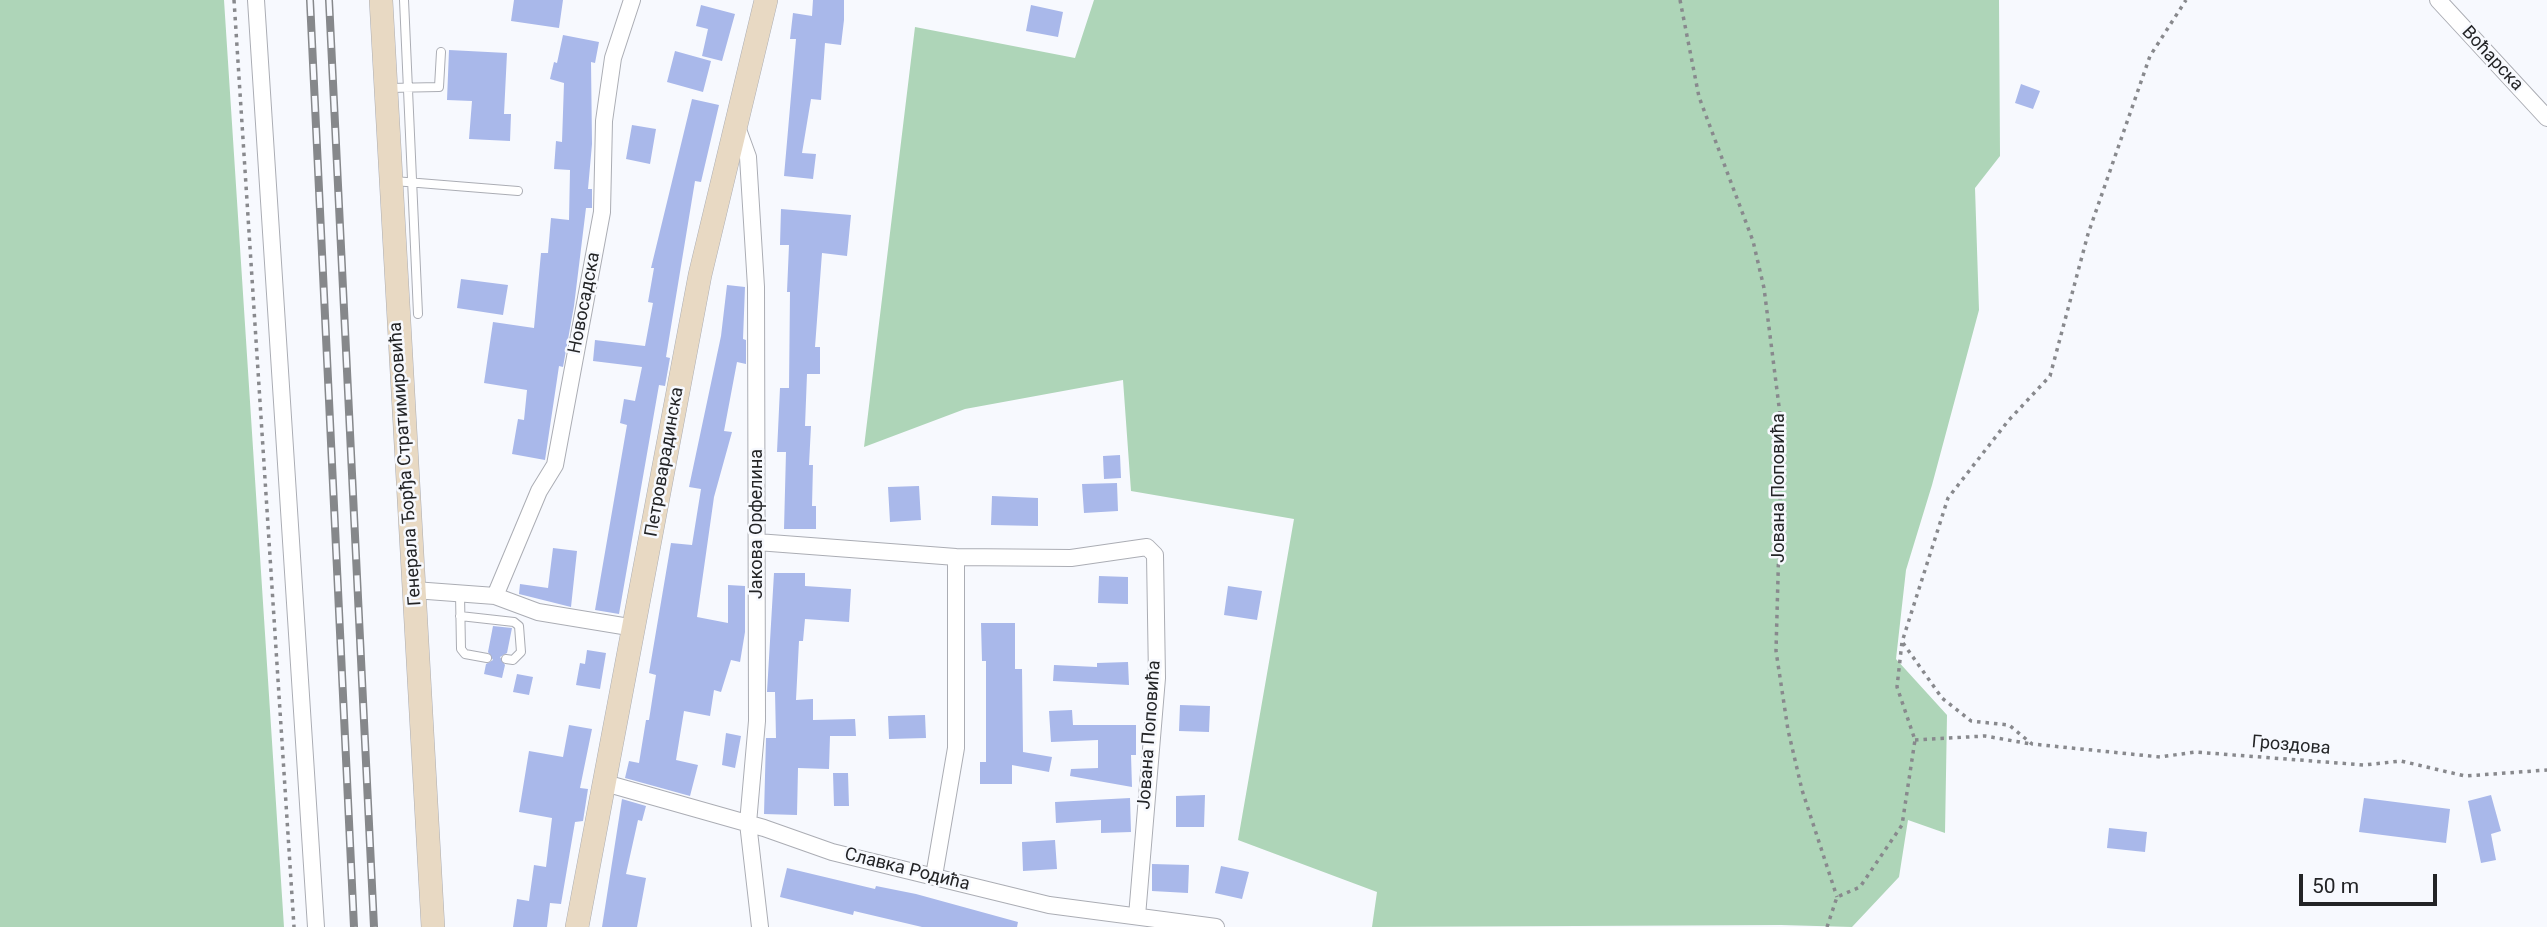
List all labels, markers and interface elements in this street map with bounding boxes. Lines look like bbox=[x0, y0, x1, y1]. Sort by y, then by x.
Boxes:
street label: Воћарска bbox=[2457, 22, 2527, 96]
street label: Новосадска bbox=[565, 251, 605, 355]
street label: Генерала Ђорђа Стратимировића bbox=[385, 321, 427, 607]
street label: Петроварадинска bbox=[641, 385, 689, 539]
street label: Јована Поповића bbox=[1768, 413, 1790, 563]
street label: Јакова Орфелина bbox=[746, 449, 768, 599]
street label: Јована Поповића bbox=[1134, 660, 1166, 810]
street label: Гроздова bbox=[2251, 732, 2331, 760]
street label: Славка Родића bbox=[842, 844, 972, 896]
scale bar bbox=[2302, 860, 2440, 904]
text: 50 m bbox=[2312, 874, 2359, 898]

